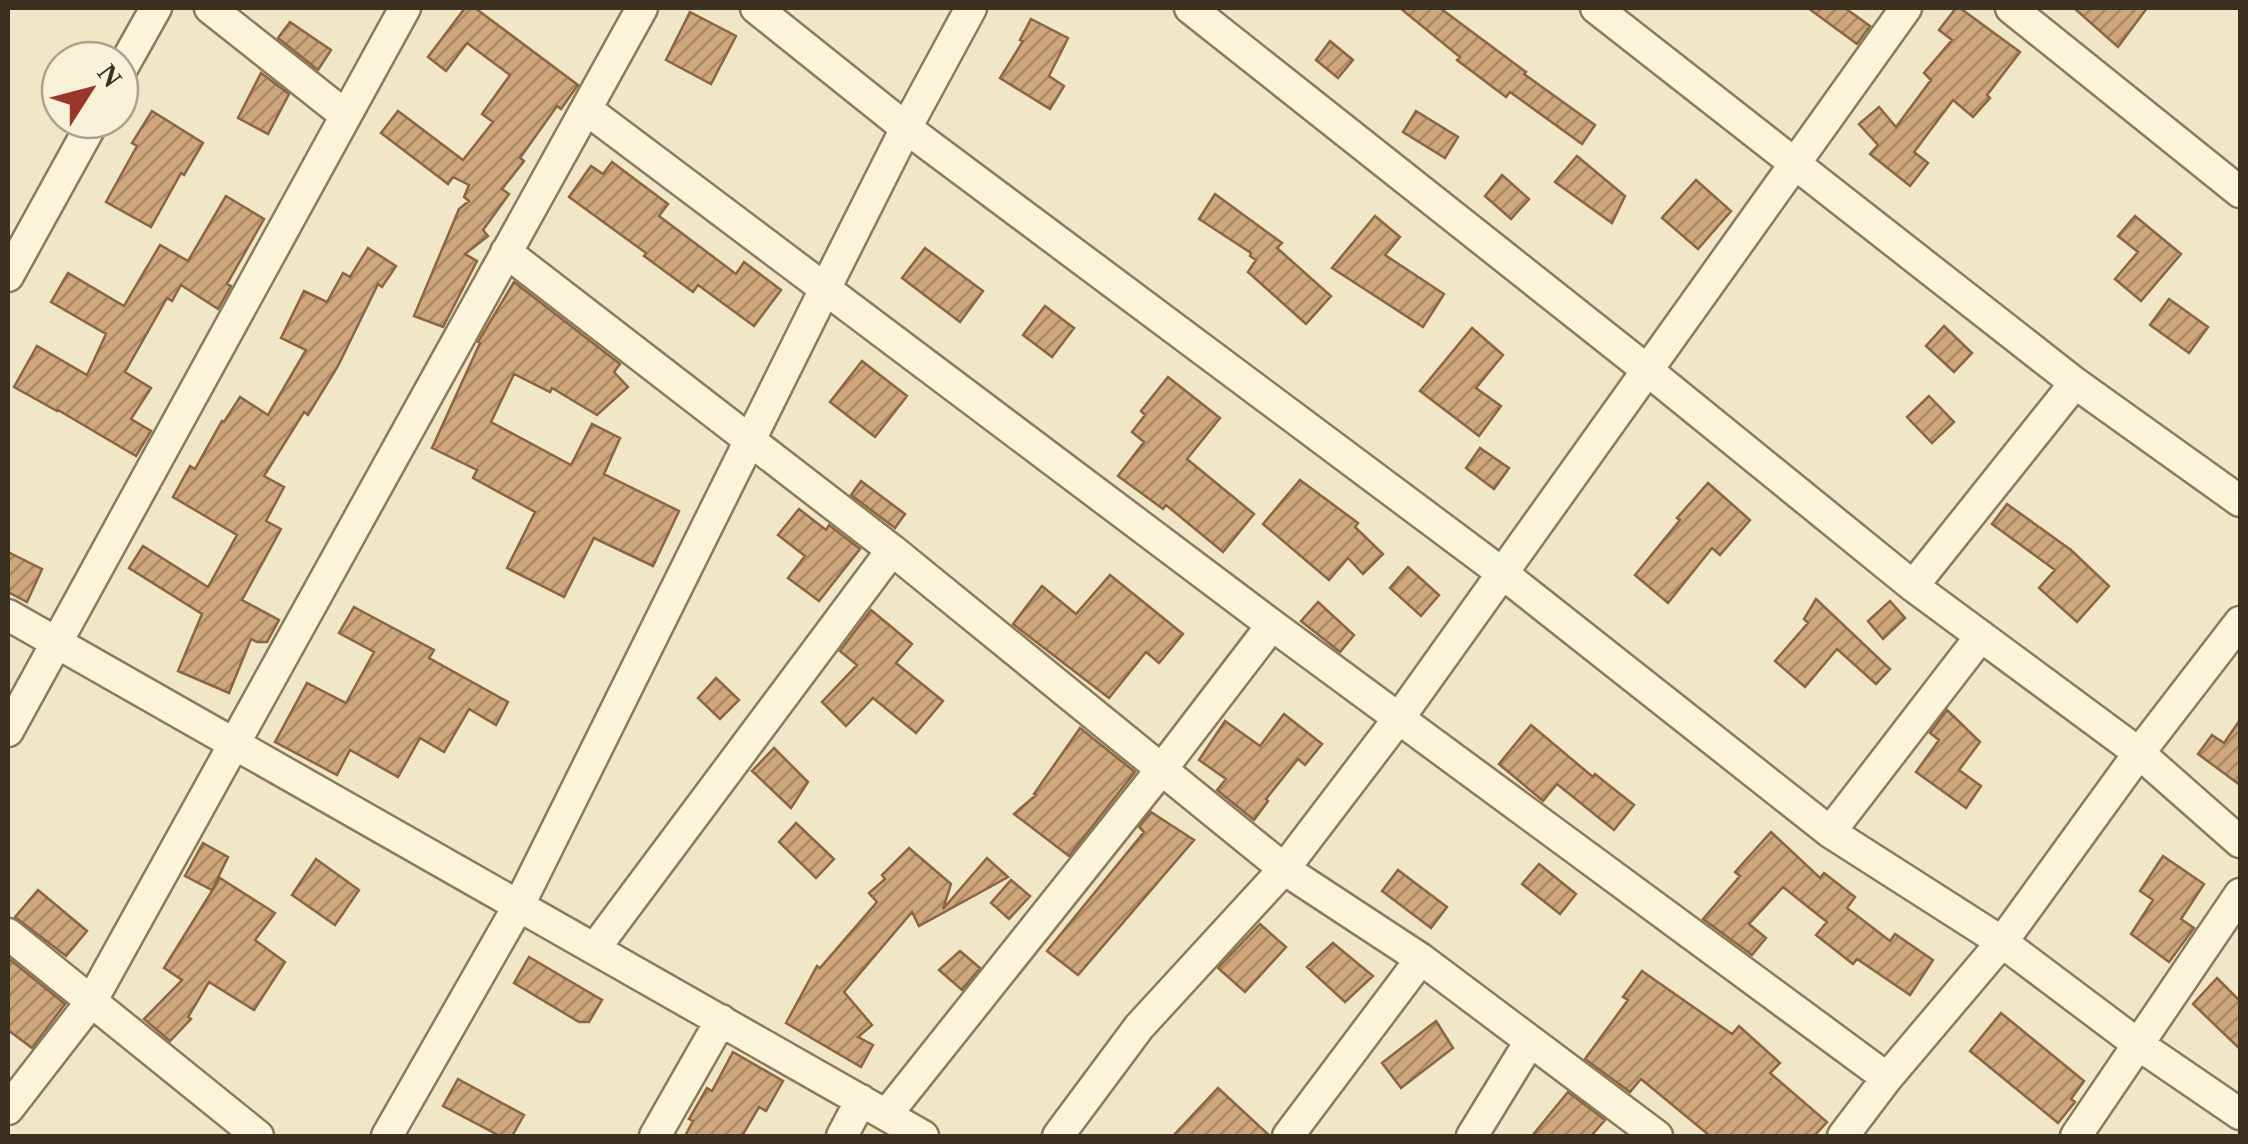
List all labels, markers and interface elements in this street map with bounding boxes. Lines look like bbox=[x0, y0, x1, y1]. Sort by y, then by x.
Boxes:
north arrow bbox=[40, 40, 140, 140]
text: N bbox=[91, 58, 128, 93]

